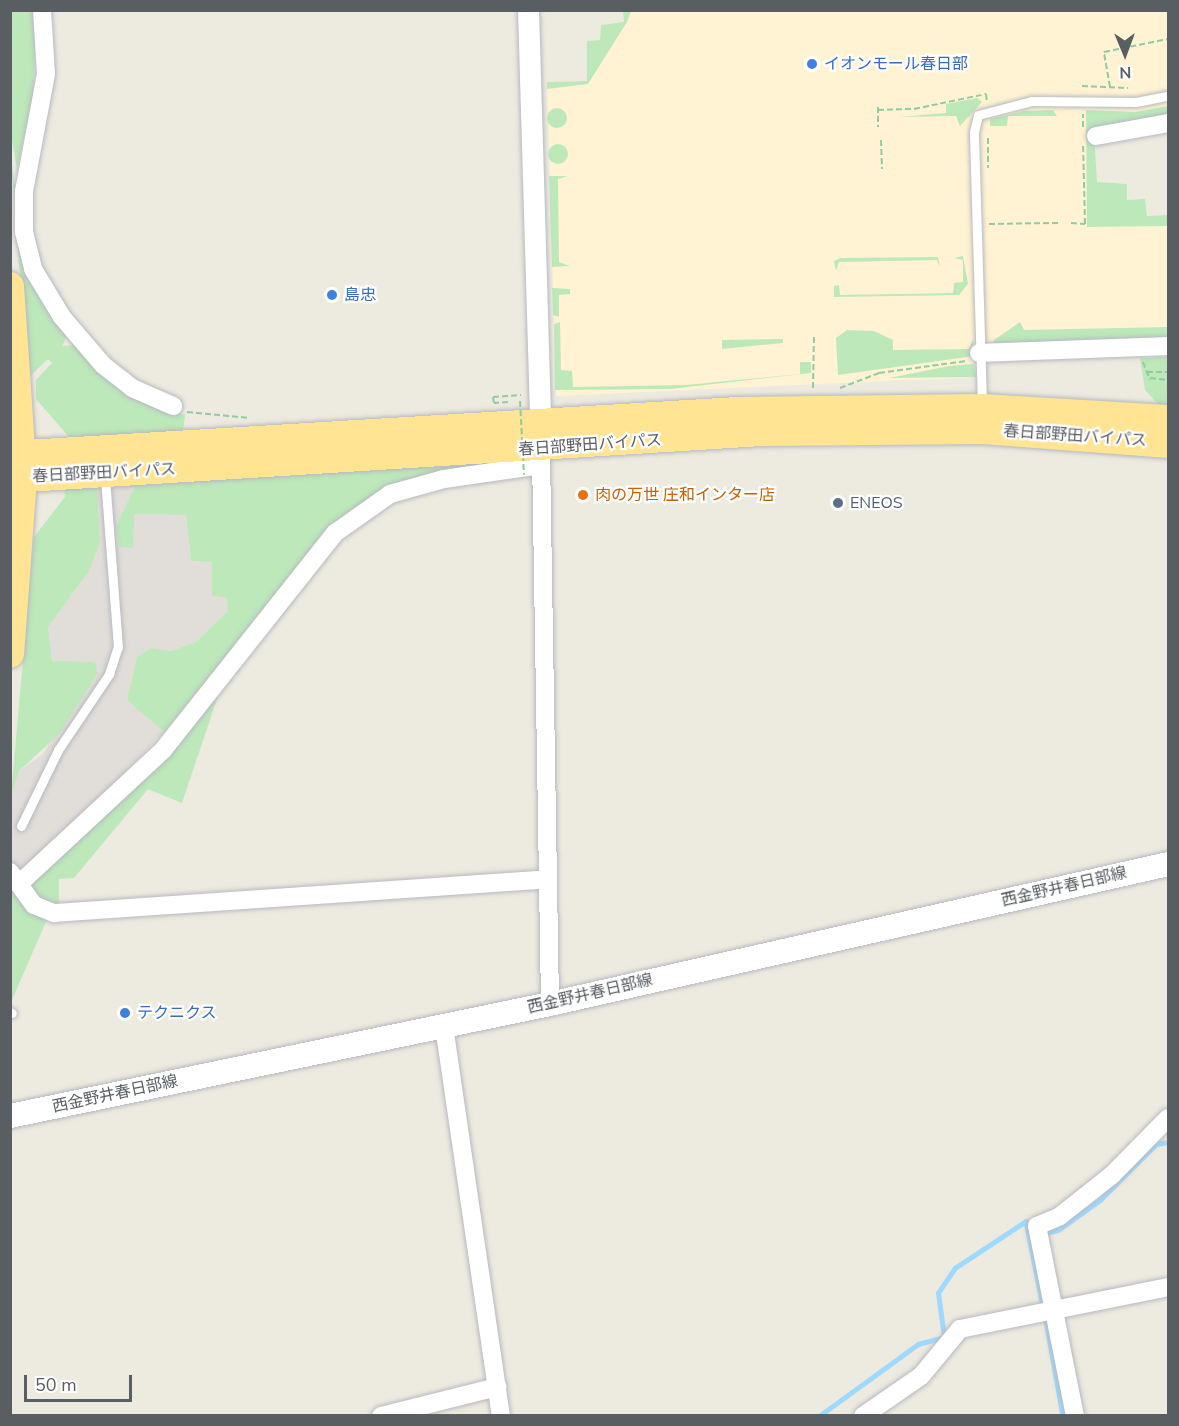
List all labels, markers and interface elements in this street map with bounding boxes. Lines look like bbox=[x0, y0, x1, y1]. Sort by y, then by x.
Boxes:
north arrow bbox=[1095, 24, 1155, 84]
place label: イオンモール春日部 bbox=[824, 54, 968, 74]
marker: イオンモール春日部 bbox=[805, 57, 819, 71]
text: N bbox=[1119, 61, 1131, 83]
place label: 島忠 bbox=[344, 285, 376, 305]
marker: 島忠 bbox=[325, 288, 339, 302]
street label: 春日部野田バイパス bbox=[1003, 421, 1147, 451]
street label: 春日部野田バイパス bbox=[518, 430, 662, 460]
street label: 春日部野田バイパス bbox=[32, 460, 176, 486]
place label: 肉の万世 庄和インター店 bbox=[595, 485, 775, 505]
marker: 肉の万世 庄和インター店 bbox=[576, 488, 590, 502]
place label: ENEOS bbox=[850, 493, 903, 513]
marker: ENEOS bbox=[831, 496, 845, 510]
street label: 西金野井春日部線 bbox=[999, 863, 1129, 911]
street label: 西金野井春日部線 bbox=[525, 970, 655, 1018]
place label: テクニクス bbox=[137, 1003, 217, 1023]
marker: テクニクス bbox=[118, 1006, 132, 1020]
street label: 西金野井春日部線 bbox=[50, 1071, 180, 1117]
scale bar bbox=[27, 1363, 135, 1401]
text: 50 m bbox=[35, 1373, 77, 1397]

